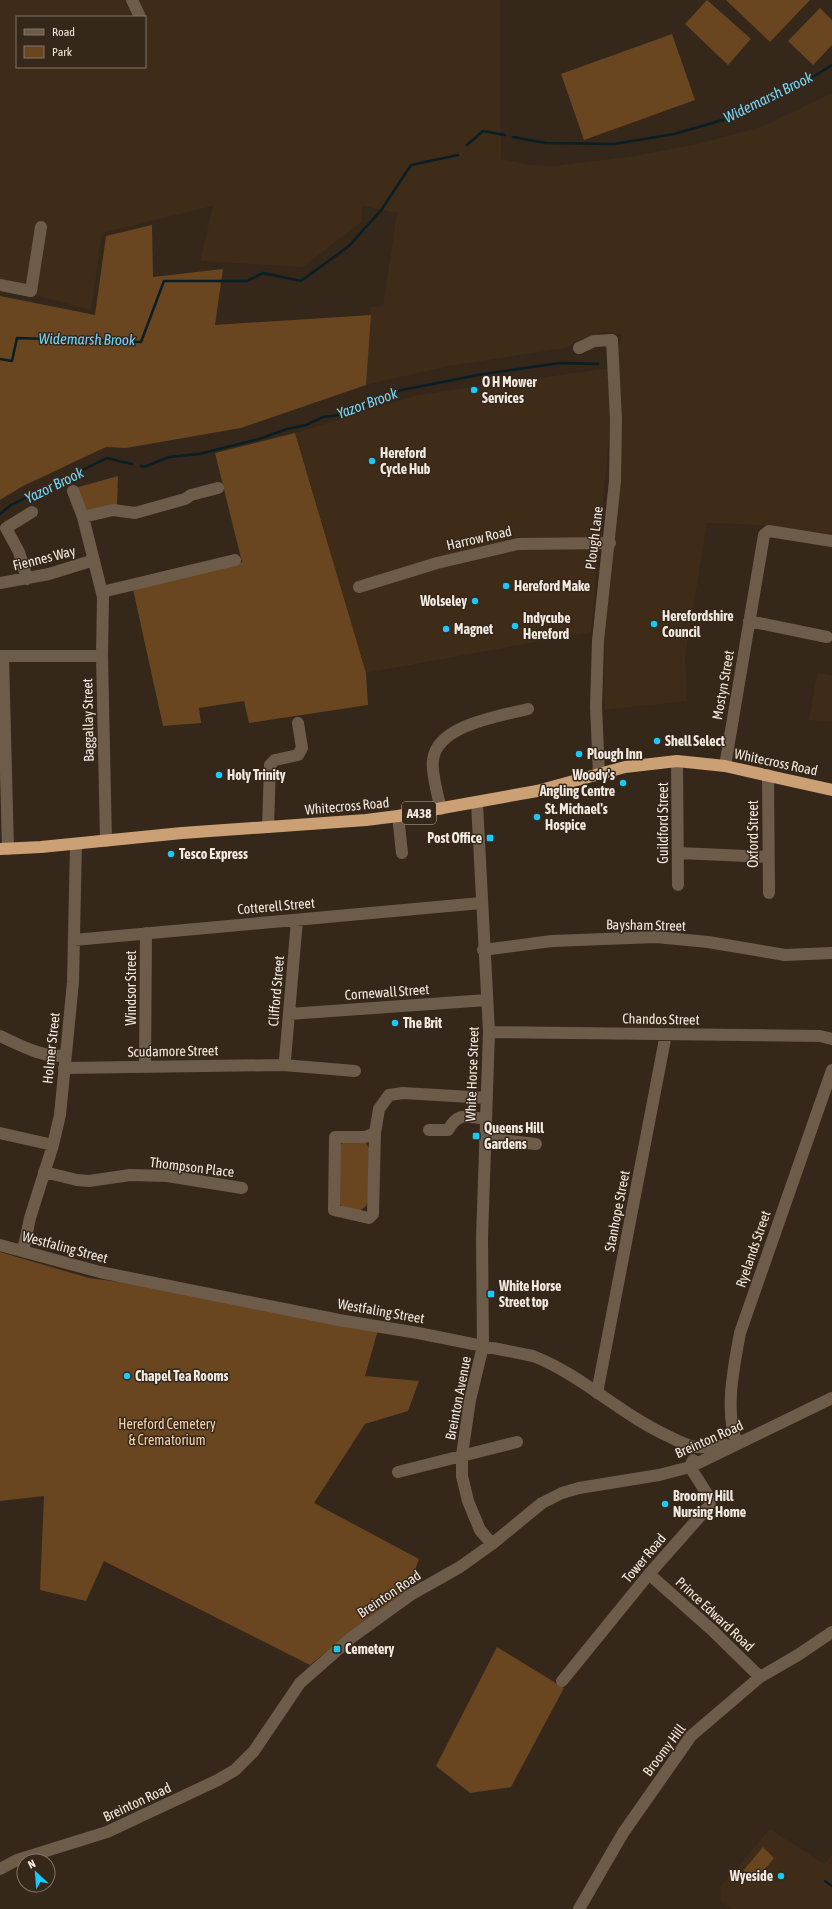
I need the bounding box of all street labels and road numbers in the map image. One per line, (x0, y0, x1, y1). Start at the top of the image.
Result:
street label: Plough Lane (582, 505, 606, 571)
street label: Harrow Road (445, 523, 513, 553)
street label: Fiennes Way (11, 542, 77, 574)
street label: Mostyn Street (709, 649, 737, 721)
street label: Baggallay Street (79, 678, 97, 762)
street label: Whitecross Road (733, 745, 819, 779)
street label: Guildford Street (655, 782, 671, 864)
street label: Whitecross Road (304, 794, 390, 818)
street label: Oxford Street (745, 800, 761, 868)
road number: A438 (402, 802, 436, 824)
street label: Cotterell Street (237, 895, 315, 917)
street label: Baysham Street (606, 916, 686, 934)
street label: Windsor Street (123, 950, 139, 1026)
street label: Clifford Street (265, 955, 287, 1027)
street label: Cornewall Street (344, 981, 430, 1003)
street label: Chandos Street (622, 1010, 700, 1028)
street label: Holmer Street (39, 1012, 63, 1084)
street label: White Horse Street (462, 1026, 482, 1122)
street label: Scudamore Street (127, 1042, 219, 1060)
street label: Thompson Place (149, 1154, 235, 1180)
street label: Stanhope Street (601, 1169, 633, 1253)
street label: Ryelands Street (732, 1208, 774, 1290)
street label: Westfaling Street (21, 1228, 109, 1266)
street label: Westfaling Street (336, 1295, 426, 1327)
street label: Breinton Avenue (442, 1355, 474, 1441)
street label: Breinton Road (672, 1417, 746, 1461)
street label: Tower Road (619, 1530, 669, 1586)
street label: Breinton Road (354, 1567, 424, 1621)
street label: Prince Edward Road (673, 1574, 757, 1654)
street label: Broomy Hill (639, 1721, 689, 1779)
street label: Breinton Road (101, 1779, 173, 1825)

